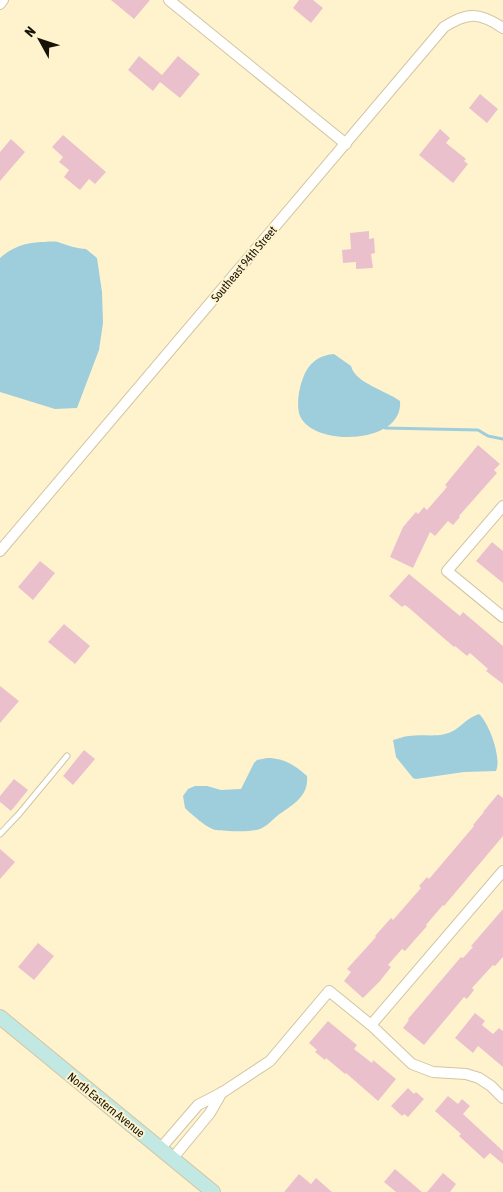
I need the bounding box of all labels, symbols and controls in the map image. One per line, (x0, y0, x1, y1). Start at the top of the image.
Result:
north arrow (15, 15, 65, 65)
text: N (21, 23, 39, 40)
street label: Southeast 94th Street (208, 223, 280, 305)
street label: North Eastern Avenue (65, 1070, 147, 1140)

